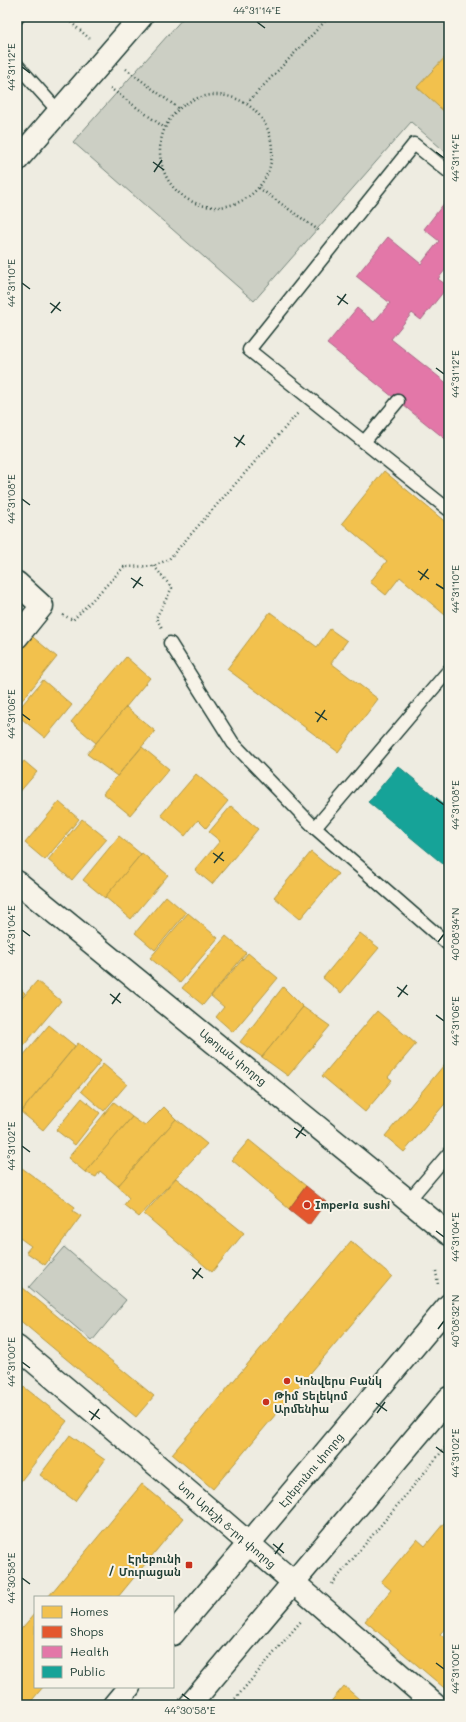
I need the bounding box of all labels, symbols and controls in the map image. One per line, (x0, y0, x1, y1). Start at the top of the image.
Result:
text: 44°31'14"E (233, 3, 281, 17)
text: 44°31'12"E (4, 43, 18, 91)
text: 44°31'14"E (448, 134, 462, 182)
text: 44°31'10"E (4, 259, 18, 307)
text: 44°31'12"E (448, 350, 462, 398)
text: 44°31'08"E (4, 474, 18, 524)
text: 44°31'10"E (448, 565, 462, 613)
text: 44°31'06"E (4, 689, 18, 739)
text: 44°31'08"E (448, 780, 462, 830)
text: 44°31'04"E (4, 905, 18, 955)
text: 40°08'34"N (448, 908, 462, 960)
text: 44°31'06"E (448, 996, 462, 1046)
street label: Աթոյան փողոց (197, 1025, 270, 1088)
text: 44°31'02"E (4, 1121, 18, 1171)
place label: Imperia sushi (315, 1197, 391, 1212)
marker: Imperia sushi (302, 1200, 312, 1210)
text: 44°31'04"E (448, 1212, 462, 1262)
text: 40°08'32"N (448, 1295, 462, 1347)
text: 44°31'00"E (4, 1337, 18, 1387)
place label: Կոնվերս Բանկ (295, 1373, 382, 1388)
marker: Կոնվերս Բանկ (282, 1376, 292, 1386)
place label: Թիմ Տելեկոմ Արմենիա (274, 1388, 348, 1416)
marker: Թիմ Տելեկոմ Արմենիա (261, 1397, 271, 1407)
text: 44°31'02"E (448, 1428, 462, 1478)
street label: Էրեբունու փողոց (275, 1429, 346, 1510)
street label: Նոր Արեշի 8-րդ փողոց (175, 1478, 279, 1571)
place label: Էրեբունի / Մուրացան (108, 1551, 181, 1579)
text: 44°30'58"E (4, 1552, 18, 1603)
marker: Էրեբունի / Մուրացան (184, 1560, 194, 1570)
legend (34, 1596, 174, 1688)
text: Homes (70, 1603, 109, 1619)
text: Shops (70, 1623, 104, 1639)
text: Health (70, 1643, 109, 1659)
text: 44°31'00"E (448, 1644, 462, 1694)
text: Public (70, 1663, 105, 1679)
text: 44°30'58"E (165, 1703, 216, 1717)

